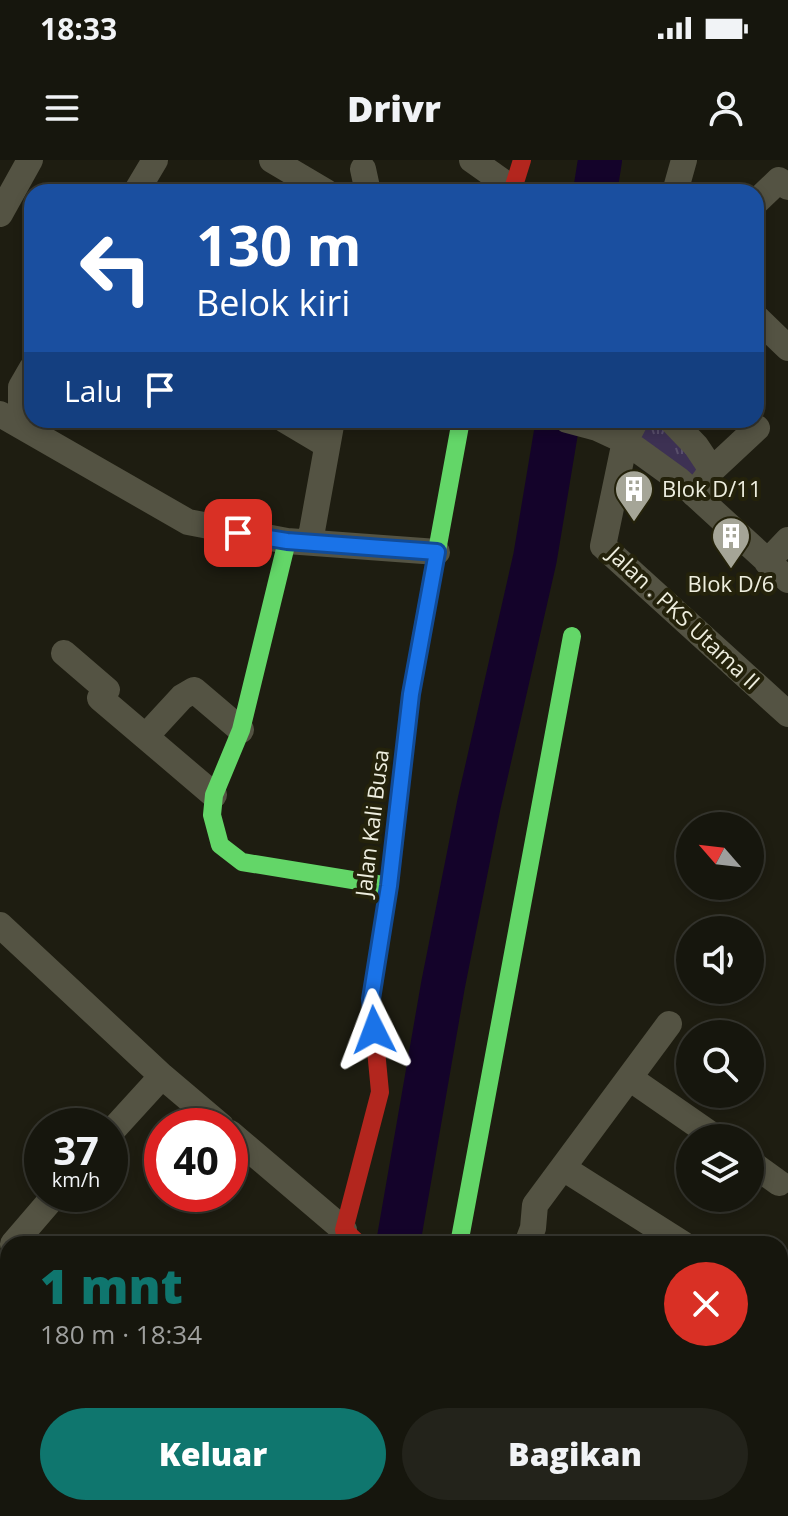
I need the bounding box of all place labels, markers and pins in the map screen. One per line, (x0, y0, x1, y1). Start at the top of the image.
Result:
building icon: Blok D/11 (613, 468, 655, 523)
place label: Blok D/11 (662, 473, 761, 503)
pin (204, 499, 272, 567)
building icon: Blok D/6 (710, 515, 752, 570)
place label: Blok D/6 (688, 568, 774, 598)

